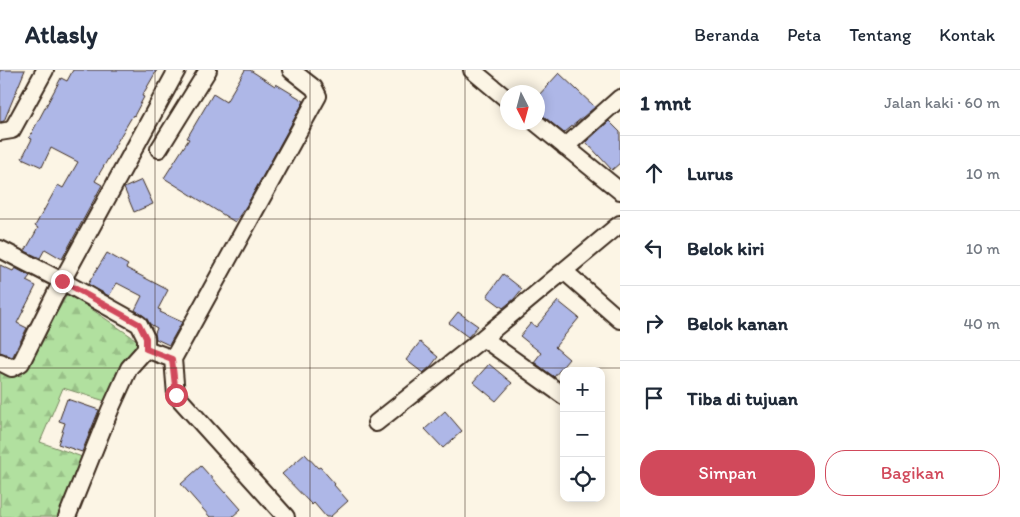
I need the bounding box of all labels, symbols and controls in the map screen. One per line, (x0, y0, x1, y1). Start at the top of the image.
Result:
text: Atlasly (25, 20, 98, 49)
text: Beranda (694, 24, 759, 46)
text: Peta (787, 24, 821, 46)
text: Tentang (849, 24, 911, 46)
text: Kontak (939, 24, 995, 46)
north arrow (500, 85, 545, 130)
text: 1 mnt (640, 90, 691, 115)
text: Jalan kaki · 60 m (884, 93, 1000, 112)
icon: ahead (640, 159, 668, 187)
text: Lurus (687, 162, 733, 185)
text: 10 m (966, 164, 1000, 183)
icon: left (640, 234, 668, 262)
text: Belok kiri (687, 237, 764, 260)
text: 10 m (966, 239, 1000, 258)
route end (51, 270, 74, 293)
icon: right (640, 309, 668, 337)
text: Belok kanan (687, 312, 788, 335)
text: 40 m (963, 314, 1000, 333)
map controls (560, 367, 605, 502)
button: + (560, 367, 605, 412)
route start (165, 384, 188, 407)
icon: arrive (640, 384, 668, 412)
text: Tiba di tujuan (687, 387, 798, 410)
button: − (560, 412, 605, 457)
button: Simpan (640, 450, 815, 496)
button: Bagikan (825, 450, 1000, 496)
button: locate (560, 457, 605, 502)

